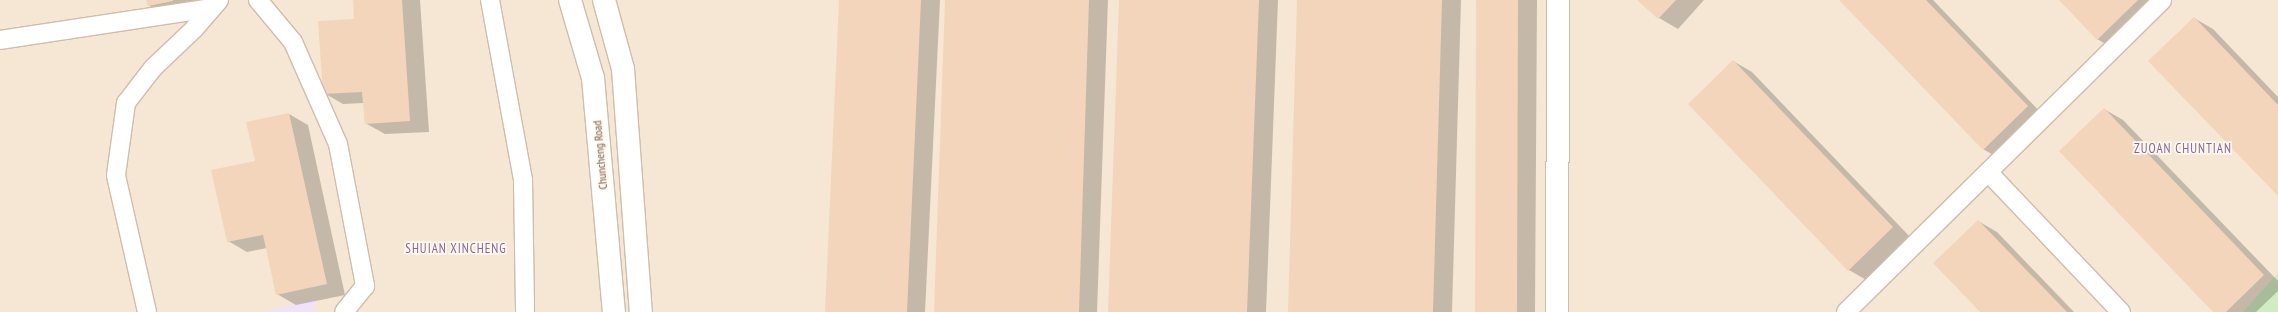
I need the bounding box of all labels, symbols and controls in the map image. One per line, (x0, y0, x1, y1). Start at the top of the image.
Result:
street label: Chuncheng Road (590, 120, 610, 190)
district label: ZUOAN CHUNTIAN (2134, 141, 2232, 157)
district label: SHUIAN XINCHENG (405, 241, 507, 257)

